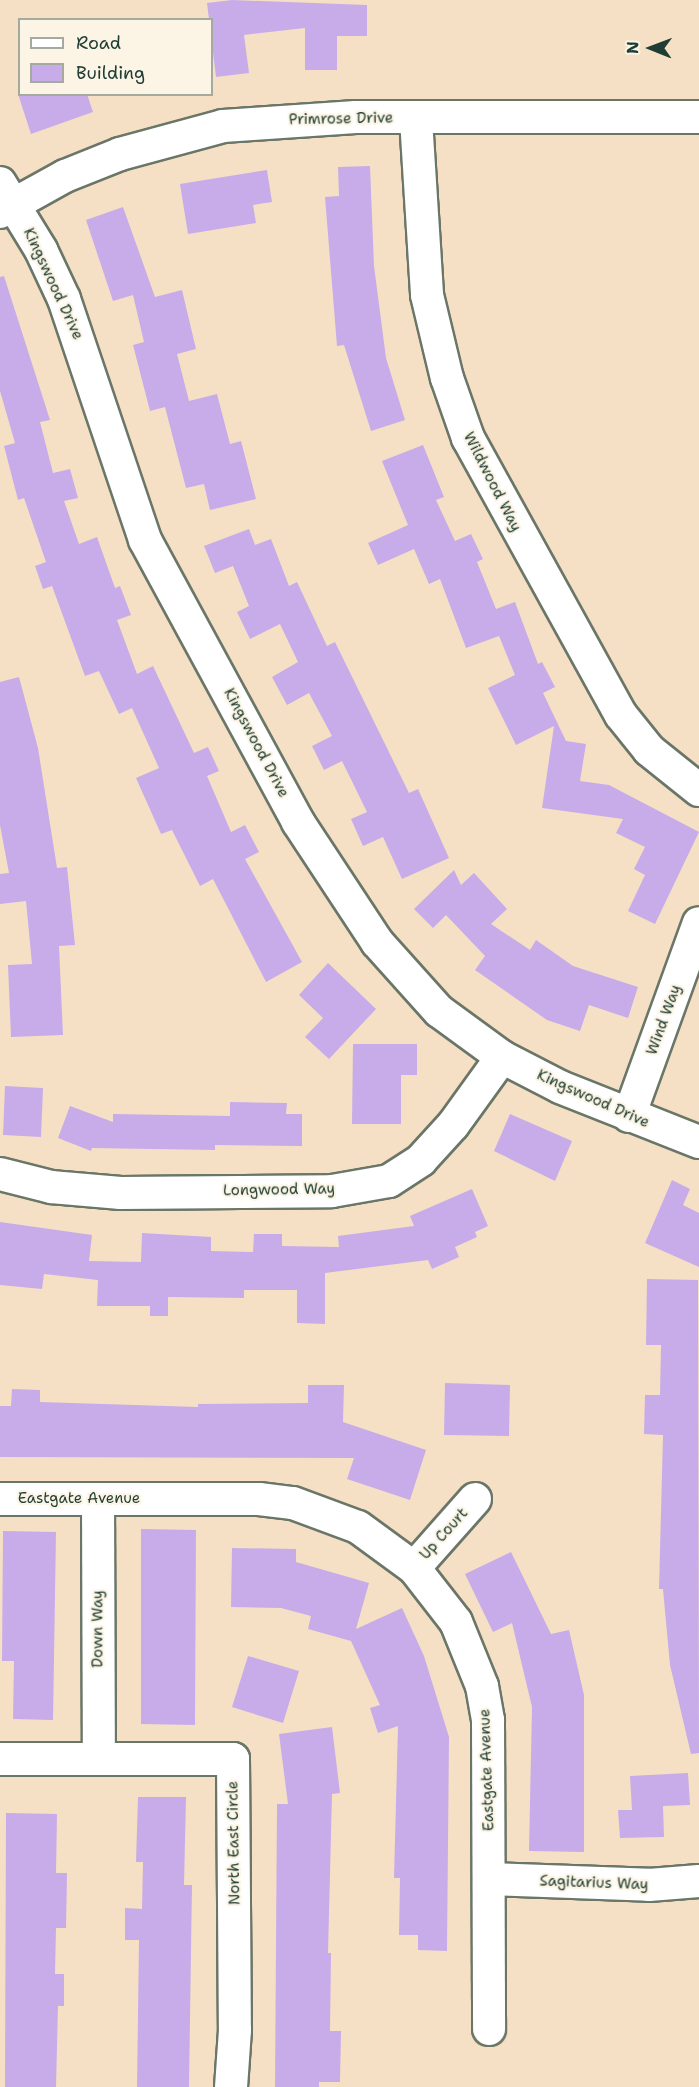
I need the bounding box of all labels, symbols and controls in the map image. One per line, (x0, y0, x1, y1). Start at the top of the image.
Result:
legend (18, 18, 213, 96)
north arrow (621, 18, 681, 78)
text: Road (76, 31, 121, 55)
text: N (622, 41, 643, 54)
text: Building (76, 61, 145, 85)
street label: Primrose Drive (289, 109, 393, 129)
street label: Kingswood Drive (19, 225, 87, 343)
street label: Wildwood Way (459, 429, 525, 535)
street label: Kingswood Drive (220, 685, 292, 801)
street label: Wind Way (643, 982, 685, 1058)
street label: Kingswood Drive (534, 1066, 652, 1132)
street label: Longwood Way (223, 1180, 335, 1200)
street label: Eastgate Avenue (18, 1490, 140, 1508)
street label: Up Court (416, 1504, 472, 1564)
street label: Down Way (89, 1590, 107, 1668)
street label: Eastgate Avenue (476, 1708, 498, 1832)
street label: North East Circle (224, 1781, 244, 1905)
street label: Sagitarius Way (539, 1872, 649, 1894)

